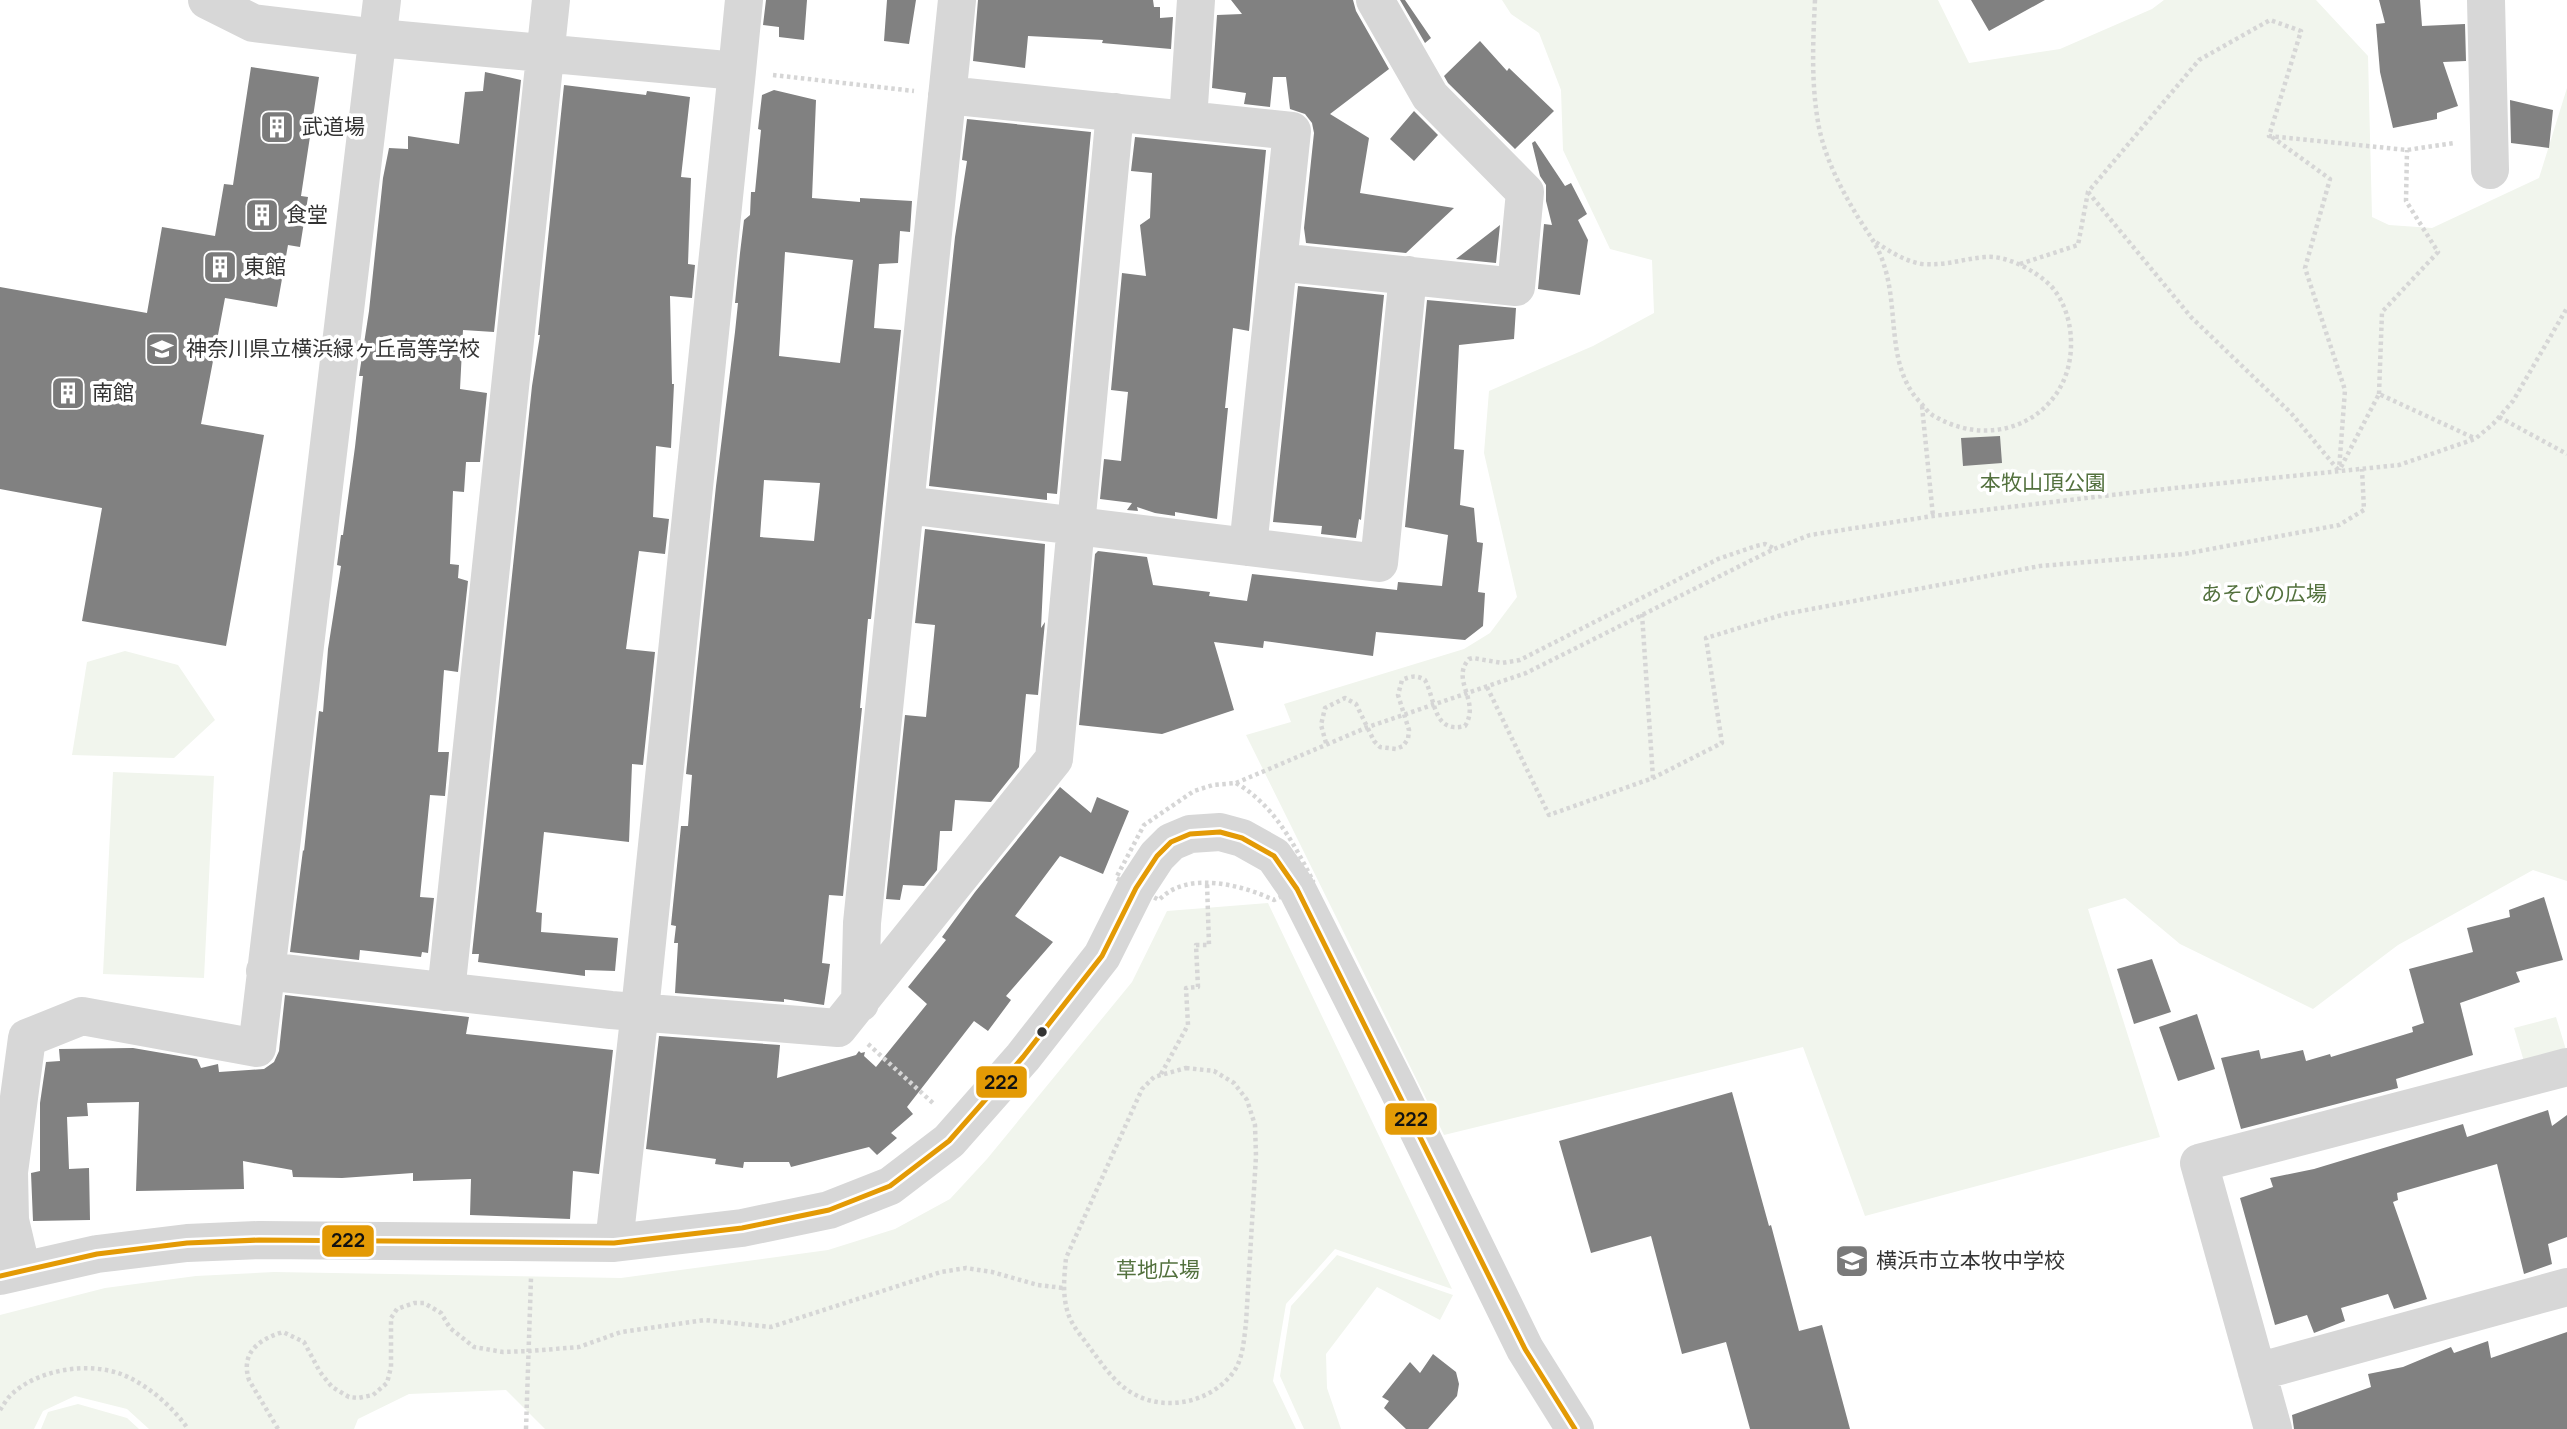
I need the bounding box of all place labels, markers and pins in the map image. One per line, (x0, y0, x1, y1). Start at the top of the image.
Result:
building icon: 武道場 (258, 108, 296, 146)
place label: 武道場 (302, 112, 365, 140)
building icon: 食堂 (243, 196, 281, 234)
place label: 食堂 (286, 200, 328, 228)
building icon: 東館 (201, 248, 239, 286)
place label: 東館 (244, 252, 286, 280)
school or university icon: 神奈川県立横浜緑ヶ丘高等学校 (143, 330, 181, 368)
place label: 神奈川県立横浜緑ヶ丘高等学校 (186, 334, 480, 362)
building icon: 南館 (49, 374, 87, 412)
place label: 南館 (92, 378, 134, 406)
unlabelled marker (1035, 1025, 1049, 1039)
school or university icon: 横浜市立本牧中学校 (1833, 1242, 1871, 1280)
place label: 横浜市立本牧中学校 (1876, 1246, 2065, 1274)

